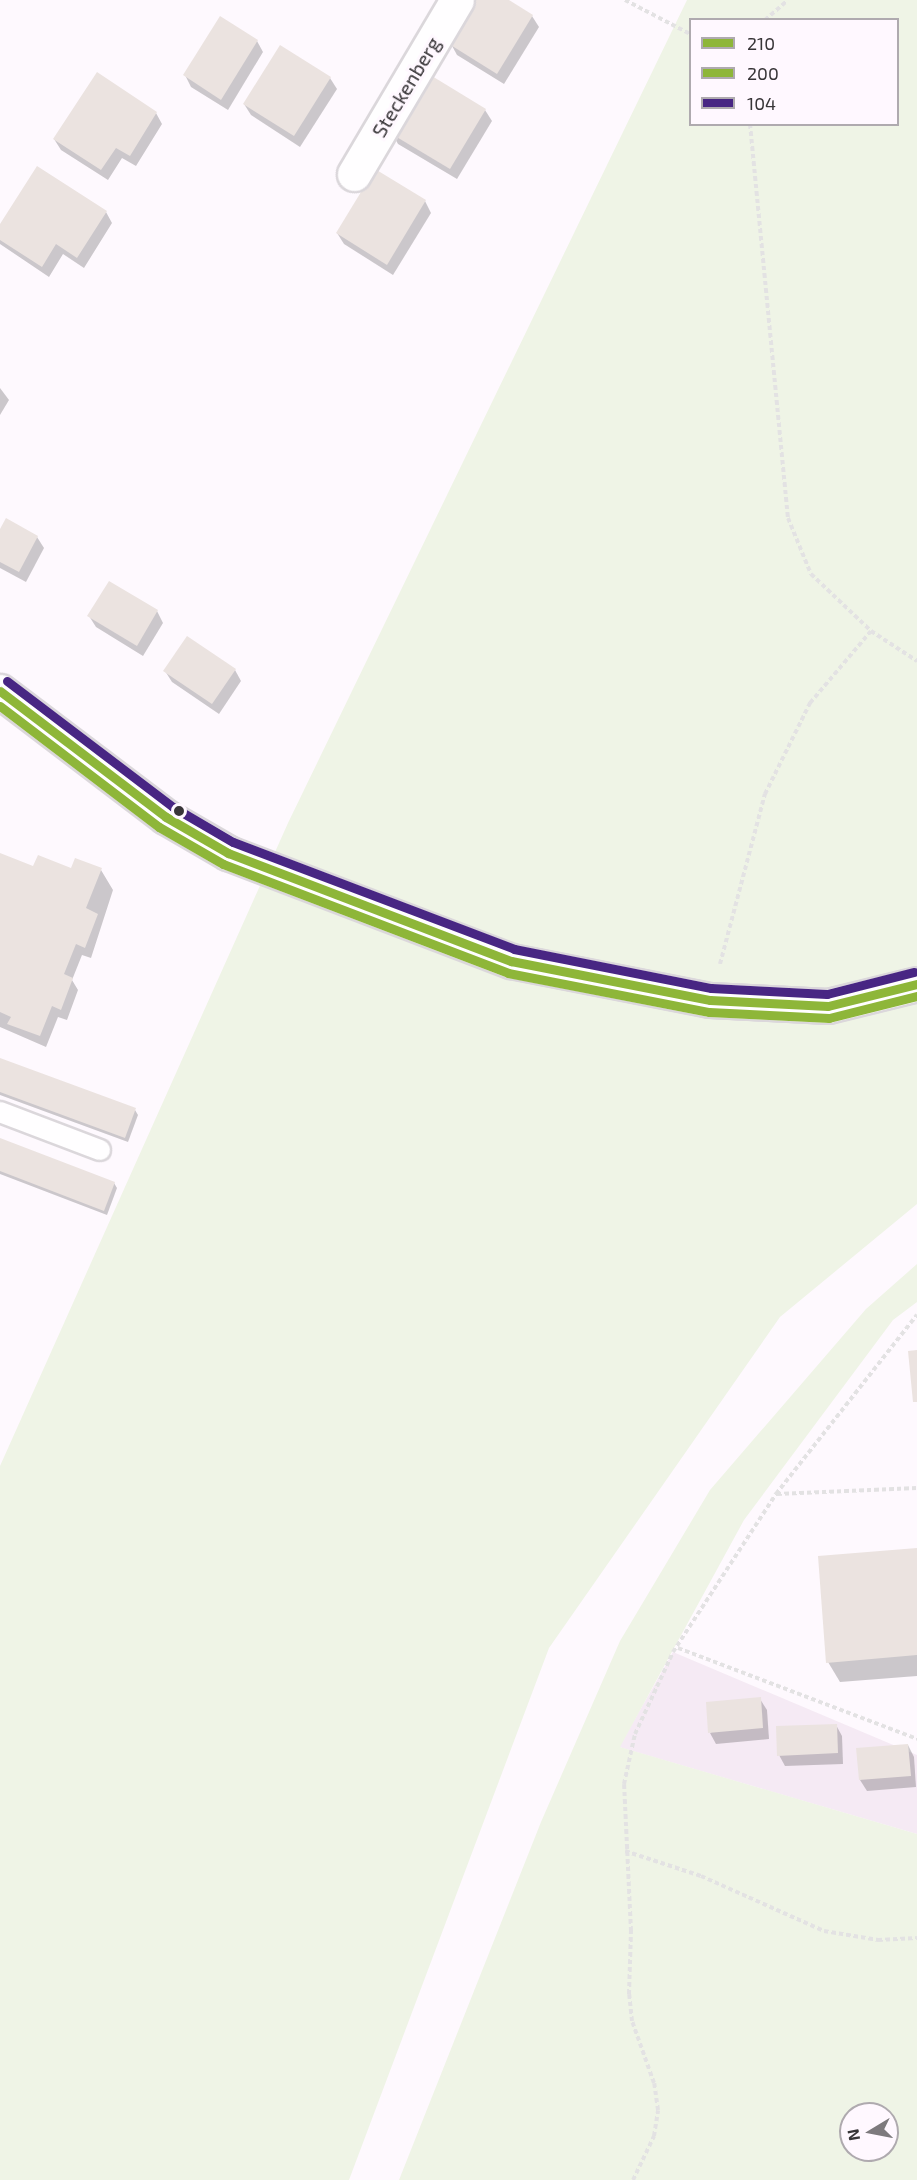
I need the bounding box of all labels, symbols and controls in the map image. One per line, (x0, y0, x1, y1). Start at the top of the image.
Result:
legend (689, 18, 899, 126)
text: 210 (747, 32, 775, 54)
street label: Steckenberg (367, 33, 445, 141)
text: 200 (747, 62, 779, 84)
text: 104 (747, 92, 776, 114)
unlabelled marker (173, 805, 185, 817)
north arrow (839, 2102, 899, 2162)
text: N (842, 2128, 863, 2142)

